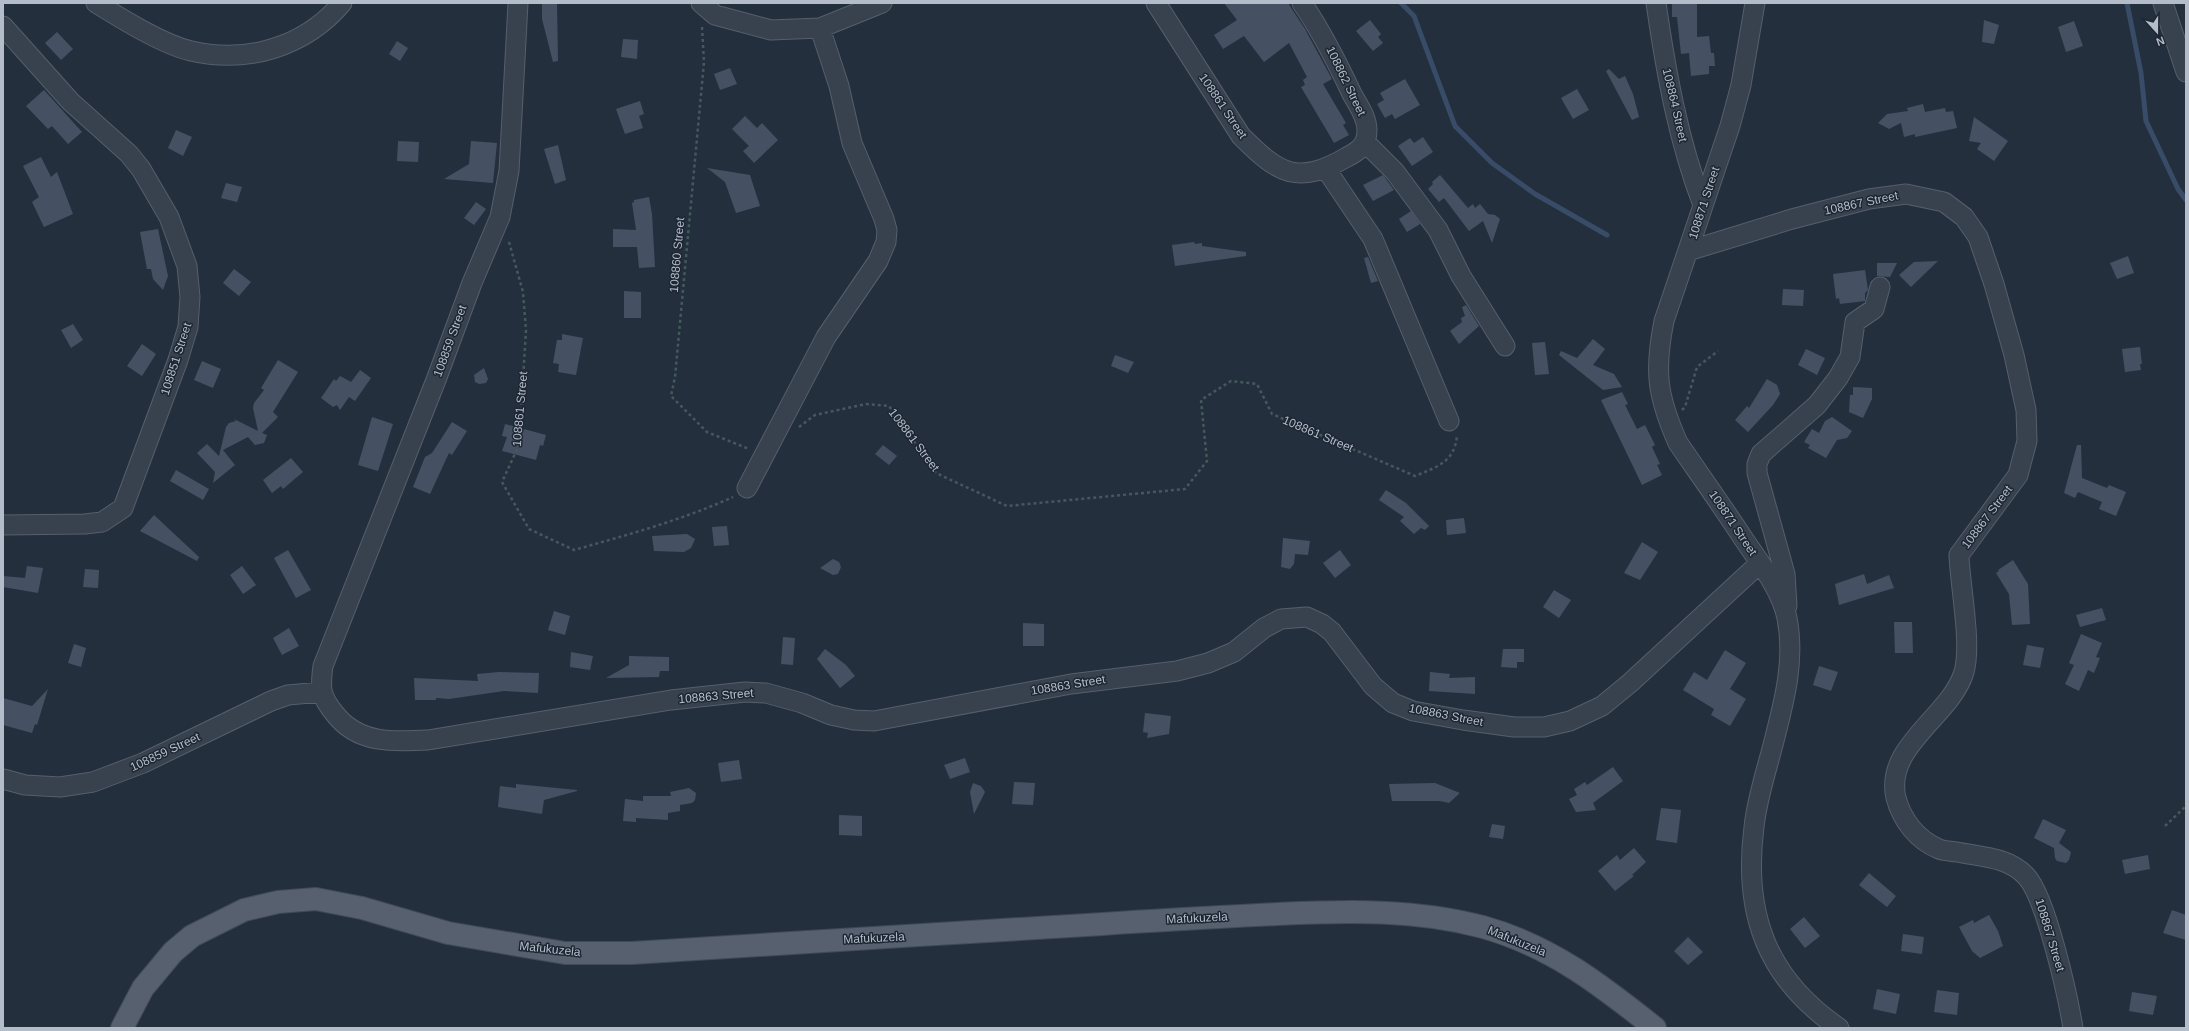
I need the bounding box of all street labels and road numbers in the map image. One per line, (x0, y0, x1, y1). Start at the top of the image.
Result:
street label: 108862 Street (1323, 44, 1369, 119)
street label: 108864 Street (1660, 67, 1690, 144)
street label: 108861 Street (1196, 71, 1250, 142)
street label: 108871 Street (1686, 164, 1723, 241)
street label: 108867 Street (1823, 188, 1900, 218)
street label: 108860 Street (667, 216, 687, 293)
street label: 108859 Street (431, 303, 470, 379)
street label: 108851 Street (158, 320, 195, 397)
street label: 108861 Street (510, 370, 530, 447)
street label: 108861 Street (886, 406, 943, 475)
street label: 108861 Street (1281, 413, 1356, 455)
street label: 108867 Street (1959, 482, 2016, 551)
street label: 108871 Street (1706, 488, 1760, 559)
street label: 108863 Street (1030, 672, 1107, 698)
street label: 108863 Street (678, 686, 755, 706)
street label: 108863 Street (1408, 701, 1485, 729)
street label: 108859 Street (128, 729, 203, 774)
street label: 108867 Street (2032, 897, 2068, 974)
street label: Mafukuzela (1166, 909, 1228, 927)
street label: Mafukuzela (1486, 923, 1548, 959)
street label: Mafukuzela (843, 929, 905, 947)
street label: Mafukuzela (519, 939, 582, 959)

